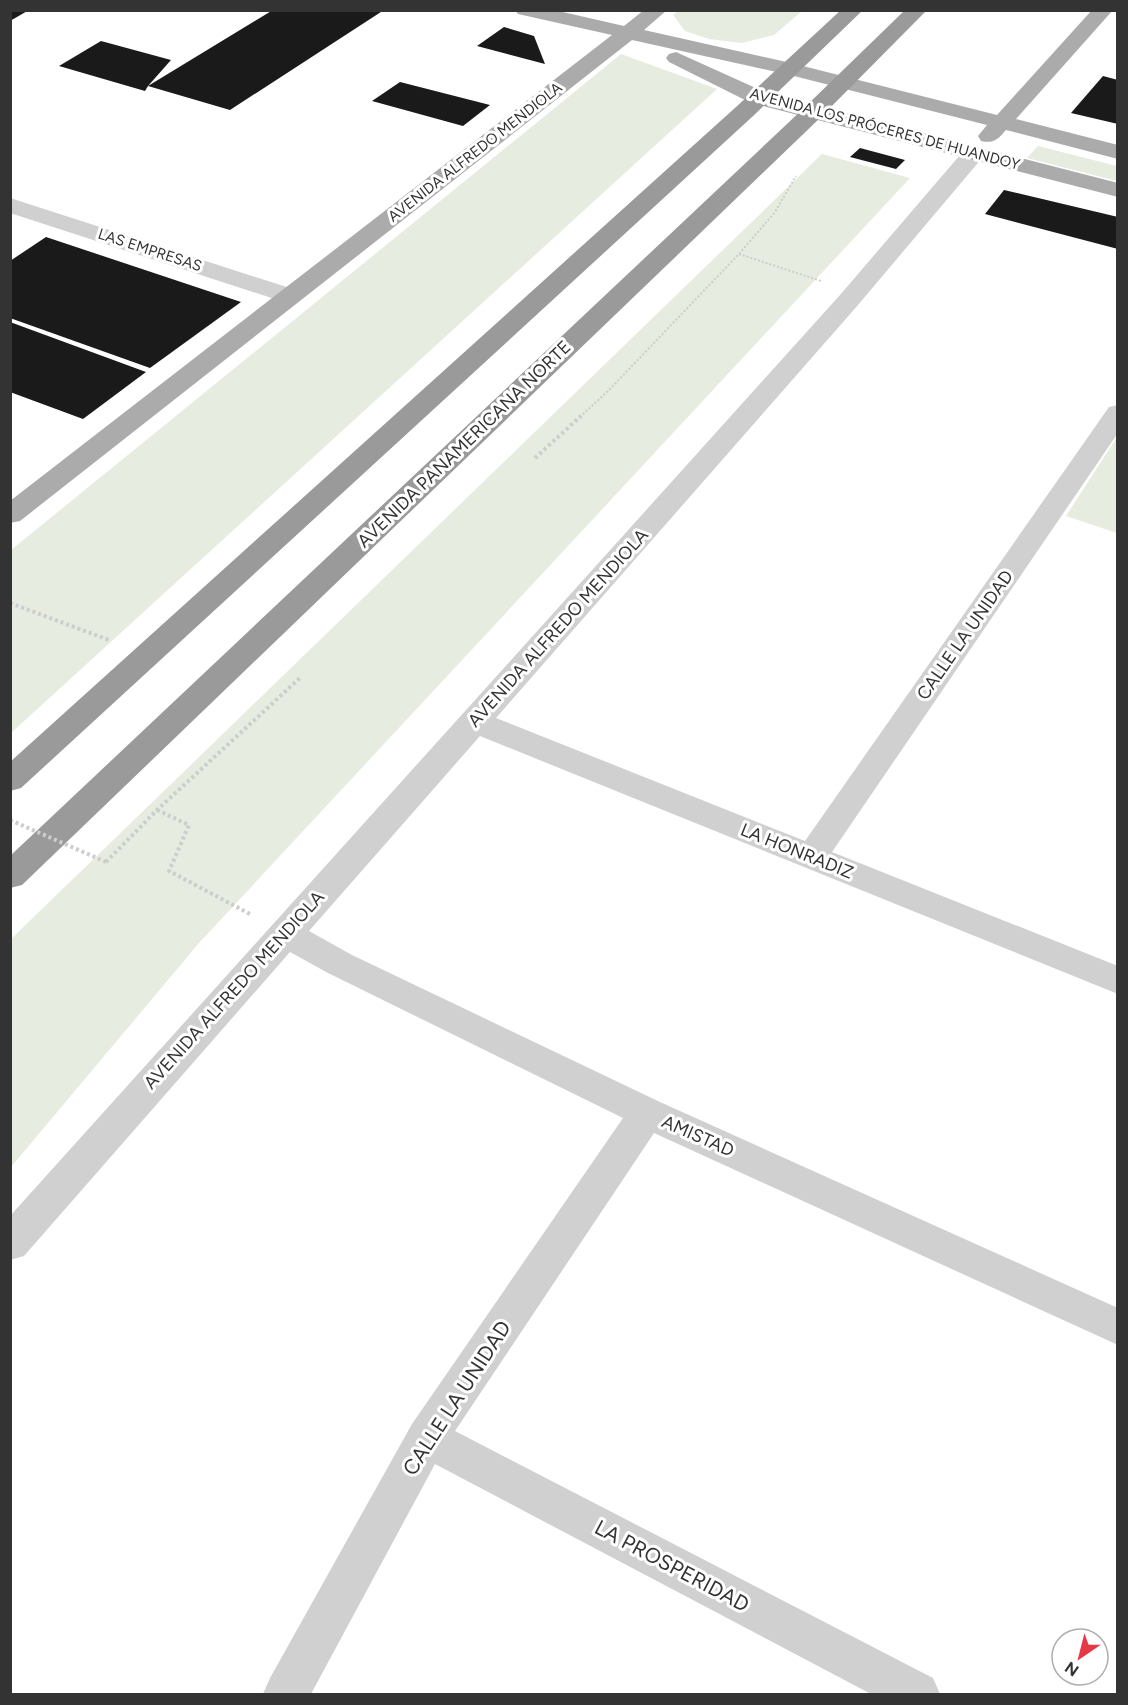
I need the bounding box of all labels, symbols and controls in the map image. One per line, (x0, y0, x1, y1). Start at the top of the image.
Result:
street label: AVENIDA ALFREDO MENDIOLA (384, 78, 566, 226)
street label: AVENIDA LOS PRÓCERES DE HUANDOY (748, 84, 1022, 174)
street label: LAS EMPRESAS (96, 225, 204, 275)
street label: AVENIDA PANAMERICANA NORTE (353, 336, 575, 552)
street label: AVENIDA ALFREDO MENDIOLA (463, 524, 653, 732)
street label: CALLE LA UNIDAD (912, 566, 1018, 704)
street label: LA HONRADIZ (737, 818, 857, 884)
street label: AVENIDA ALFREDO MENDIOLA (139, 886, 329, 1094)
street label: AMISTAD (659, 1110, 737, 1162)
street label: CALLE LA UNIDAD (397, 1316, 516, 1480)
street label: LA PROSPERIDAD (591, 1514, 754, 1617)
north arrow (1050, 1627, 1110, 1687)
text: N (1061, 1658, 1082, 1680)

